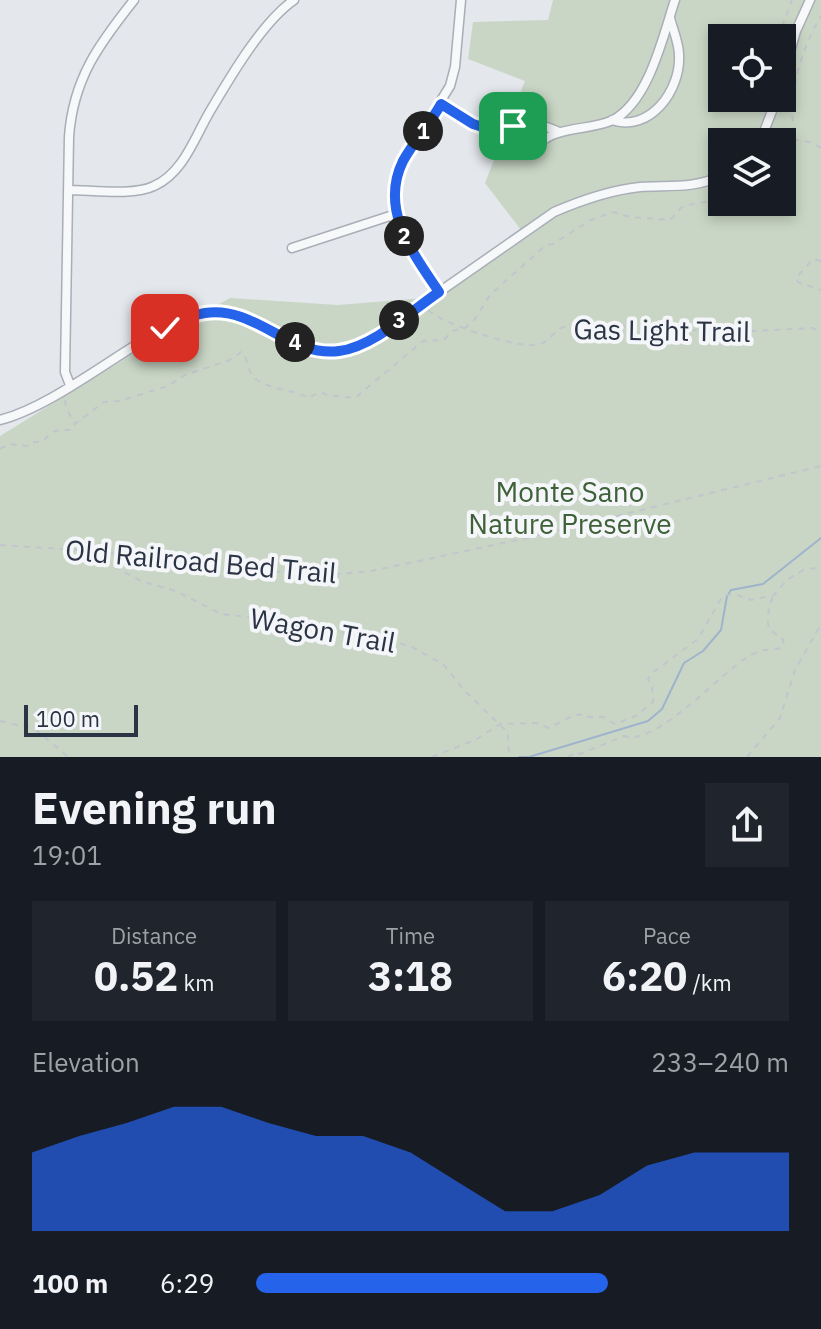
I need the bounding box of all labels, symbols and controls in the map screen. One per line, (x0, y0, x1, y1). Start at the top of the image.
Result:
map controls (708, 24, 796, 216)
button: locate (708, 24, 796, 112)
pin (479, 92, 547, 160)
icon: arrive (491, 104, 535, 148)
pin: 1 (403, 111, 443, 151)
text: 1 (416, 116, 430, 145)
button: layers (708, 128, 796, 216)
pin: 2 (384, 216, 424, 256)
text: 2 (397, 221, 411, 250)
pin (131, 294, 199, 362)
pin: 3 (379, 300, 419, 340)
text: 3 (392, 305, 406, 334)
icon: check (143, 306, 187, 350)
street label: Gas Light Trail (573, 310, 751, 350)
pin: 4 (275, 322, 315, 362)
text: 4 (288, 327, 302, 356)
park label: Monte Sano Nature Preserve (468, 473, 672, 542)
street label: Old Railroad Bed Trail (64, 531, 338, 591)
street label: Wagon Trail (247, 599, 399, 661)
scale bar (24, 701, 138, 737)
text: 100 m (36, 704, 100, 733)
text: Evening run (32, 779, 277, 836)
button: share (705, 783, 789, 867)
text: 19:01 (32, 838, 102, 872)
text: Distance (111, 921, 197, 950)
text: Time (386, 921, 435, 950)
text: Pace (643, 921, 691, 950)
text: 0.52 (94, 950, 178, 1002)
text: 3:18 (368, 950, 453, 1002)
text: 6:20 (602, 950, 687, 1002)
text: km (178, 968, 214, 997)
text: /km (687, 968, 732, 997)
text: Elevation (32, 1045, 140, 1079)
text: 233–240 m (651, 1045, 789, 1079)
text: 100 m (32, 1266, 108, 1300)
text: 6:29 (160, 1266, 214, 1300)

